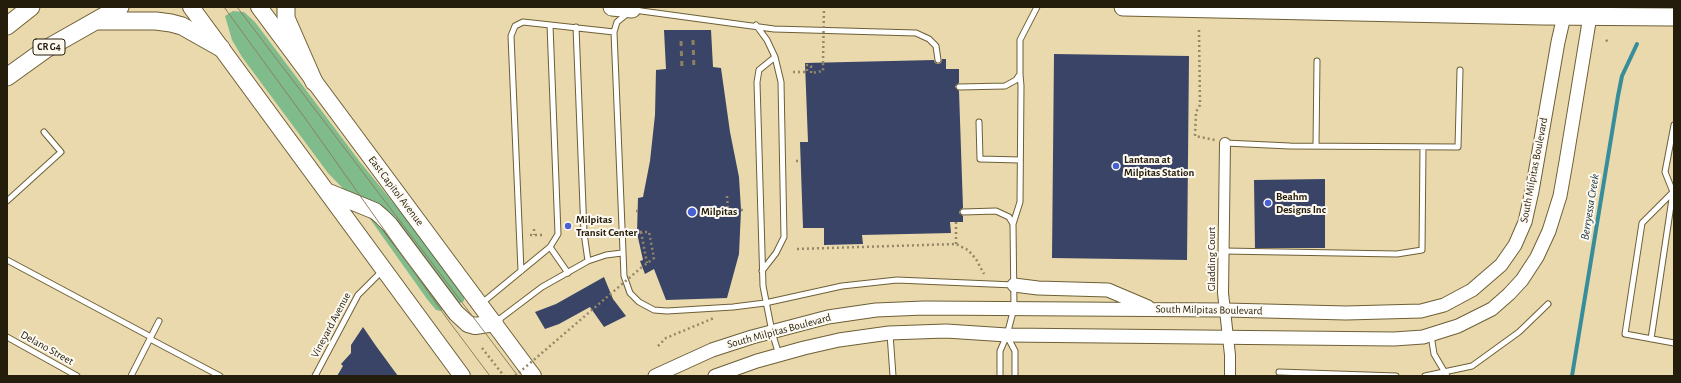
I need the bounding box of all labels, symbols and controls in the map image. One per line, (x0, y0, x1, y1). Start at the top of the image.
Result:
road number: CR G4 (33, 39, 65, 55)
street label: South Milpitas Boulevard (1517, 116, 1551, 224)
street label: East Capitol Avenue (365, 153, 427, 229)
place label: Lantana at Milpitas Station (1124, 153, 1194, 179)
marker: Lantana at Milpitas Station (1111, 161, 1121, 171)
water label: Berryessa Creek (1578, 173, 1602, 241)
place label: Beahm Designs Inc (1276, 190, 1326, 216)
marker: Beahm Designs Inc (1263, 198, 1273, 208)
place label: Milpitas (701, 205, 737, 219)
marker: Milpitas (686, 206, 698, 218)
place label: Milpitas Transit Center (576, 213, 637, 239)
marker: Milpitas Transit Center (563, 221, 573, 231)
street label: Gladding Court (1205, 227, 1219, 291)
street label: Vineyard Avenue (308, 290, 354, 360)
street label: South Milpitas Boulevard (1155, 302, 1263, 318)
street label: South Milpitas Boulevard (726, 311, 832, 351)
street label: Delano Street (18, 328, 76, 368)

